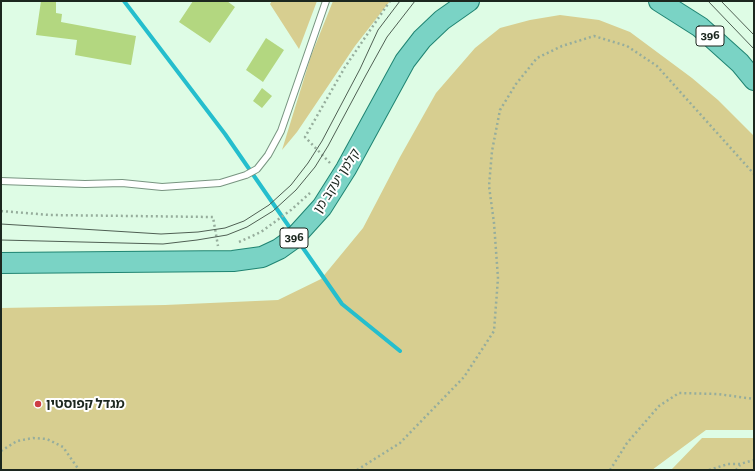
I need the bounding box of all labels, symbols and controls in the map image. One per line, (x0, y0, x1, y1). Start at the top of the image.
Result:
road number: 396 (696, 26, 724, 46)
street label: קלמן יעקב מן (310, 146, 364, 216)
road number: 396 (280, 228, 308, 248)
place label: מגדל קפוסטין (46, 396, 125, 412)
marker: מגדל קפוסטין (33, 399, 43, 409)

